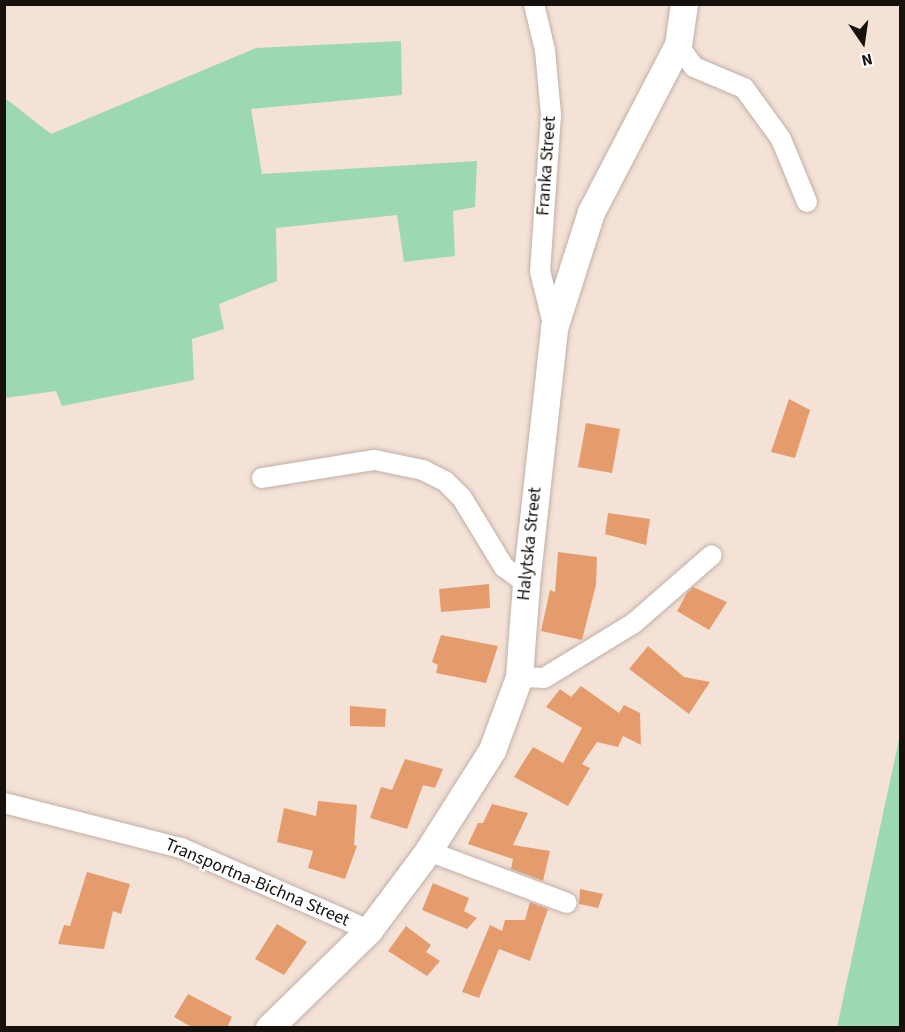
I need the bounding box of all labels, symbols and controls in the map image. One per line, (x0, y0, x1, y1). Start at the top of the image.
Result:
north arrow (833, 12, 893, 72)
text: N (859, 48, 875, 71)
street label: Franka Street (533, 115, 561, 217)
street label: Halytska Street (513, 486, 547, 602)
street label: Transportna-Bichna Street (162, 834, 352, 932)

